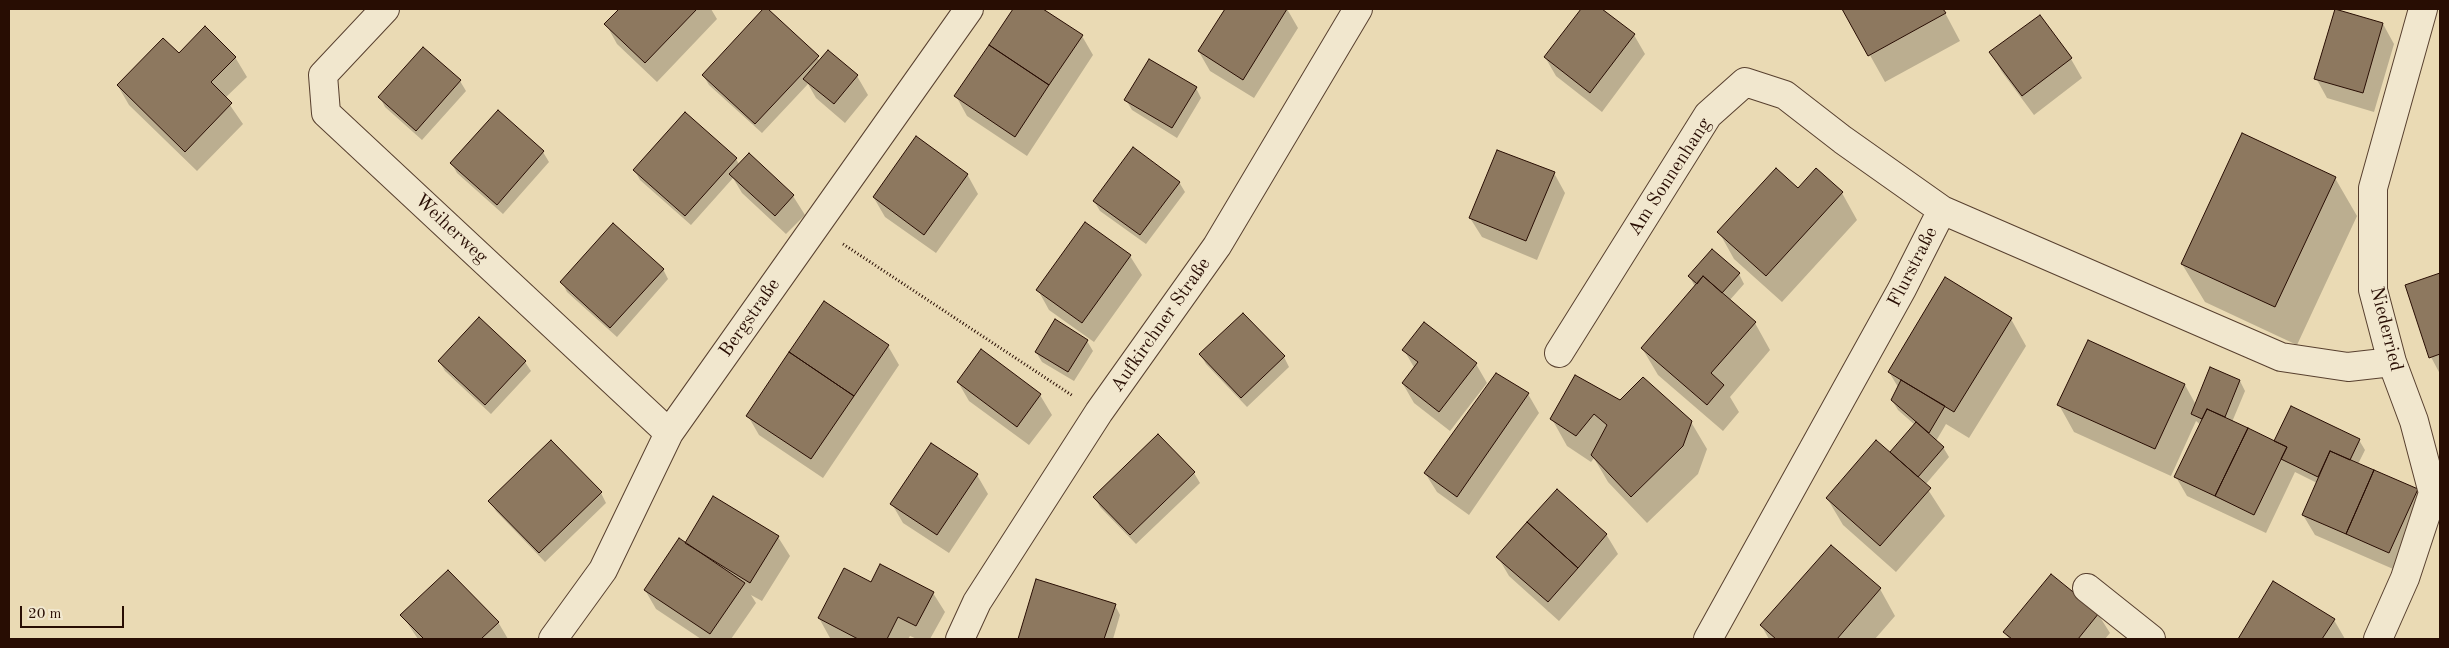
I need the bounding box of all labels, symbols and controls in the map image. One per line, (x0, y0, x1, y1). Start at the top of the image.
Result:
street label: Am Sonnenhang (1623, 114, 1717, 240)
street label: Weiherweg (410, 189, 492, 269)
street label: Flurstraße (1883, 223, 1943, 311)
street label: Aufkirchner Straße (1106, 253, 1216, 397)
street label: Bergstraße (715, 274, 785, 362)
street label: Niederried (2364, 284, 2408, 374)
scale bar (22, 596, 126, 628)
text: 20 m (28, 607, 62, 622)

